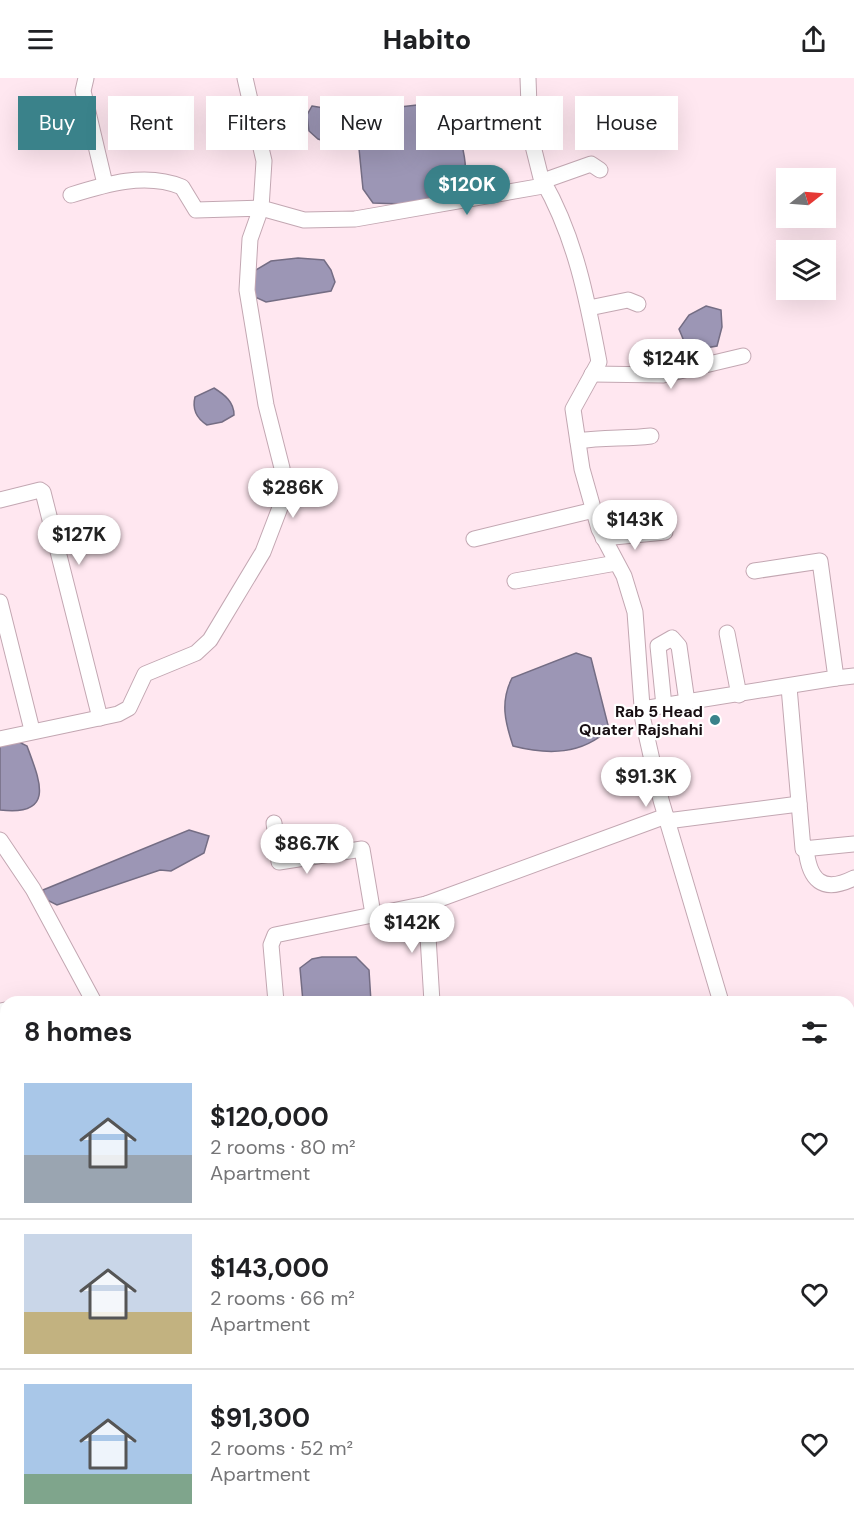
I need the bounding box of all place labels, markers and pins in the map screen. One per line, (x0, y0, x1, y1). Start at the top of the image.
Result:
pin: $120K (425, 165, 509, 216)
pin: $124K (629, 339, 713, 390)
pin: $286K (251, 468, 335, 519)
pin: $143K (593, 500, 677, 551)
pin: $127K (37, 515, 121, 566)
place label: Rab 5 Head Quater Rajshahi (579, 701, 703, 740)
marker: Rab 5 Head Quater Rajshahi (708, 713, 722, 727)
pin: $91.3K (597, 757, 695, 808)
pin: $86.7K (258, 824, 356, 875)
pin: $142K (370, 903, 454, 954)

